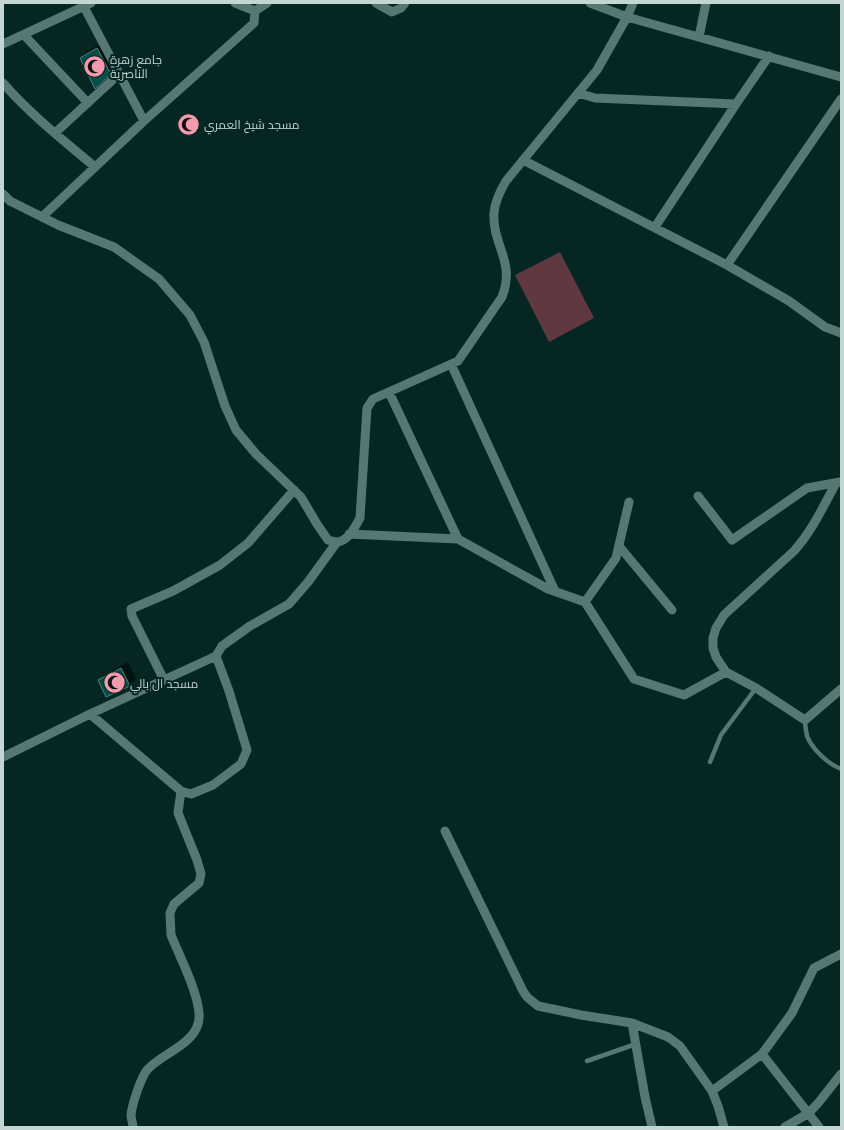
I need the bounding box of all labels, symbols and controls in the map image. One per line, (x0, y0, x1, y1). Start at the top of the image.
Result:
place label: جامع زهرة الناصرية (110, 51, 162, 82)
mosque icon: جامع زهرة الناصرية (82, 53, 108, 79)
mosque icon: مسجد شيخ العمري (176, 111, 202, 137)
place label: مسجد شيخ العمري (204, 116, 300, 135)
mosque icon: مسجد ال بالي (101, 670, 127, 696)
place label: مسجد ال بالي (130, 675, 198, 694)

